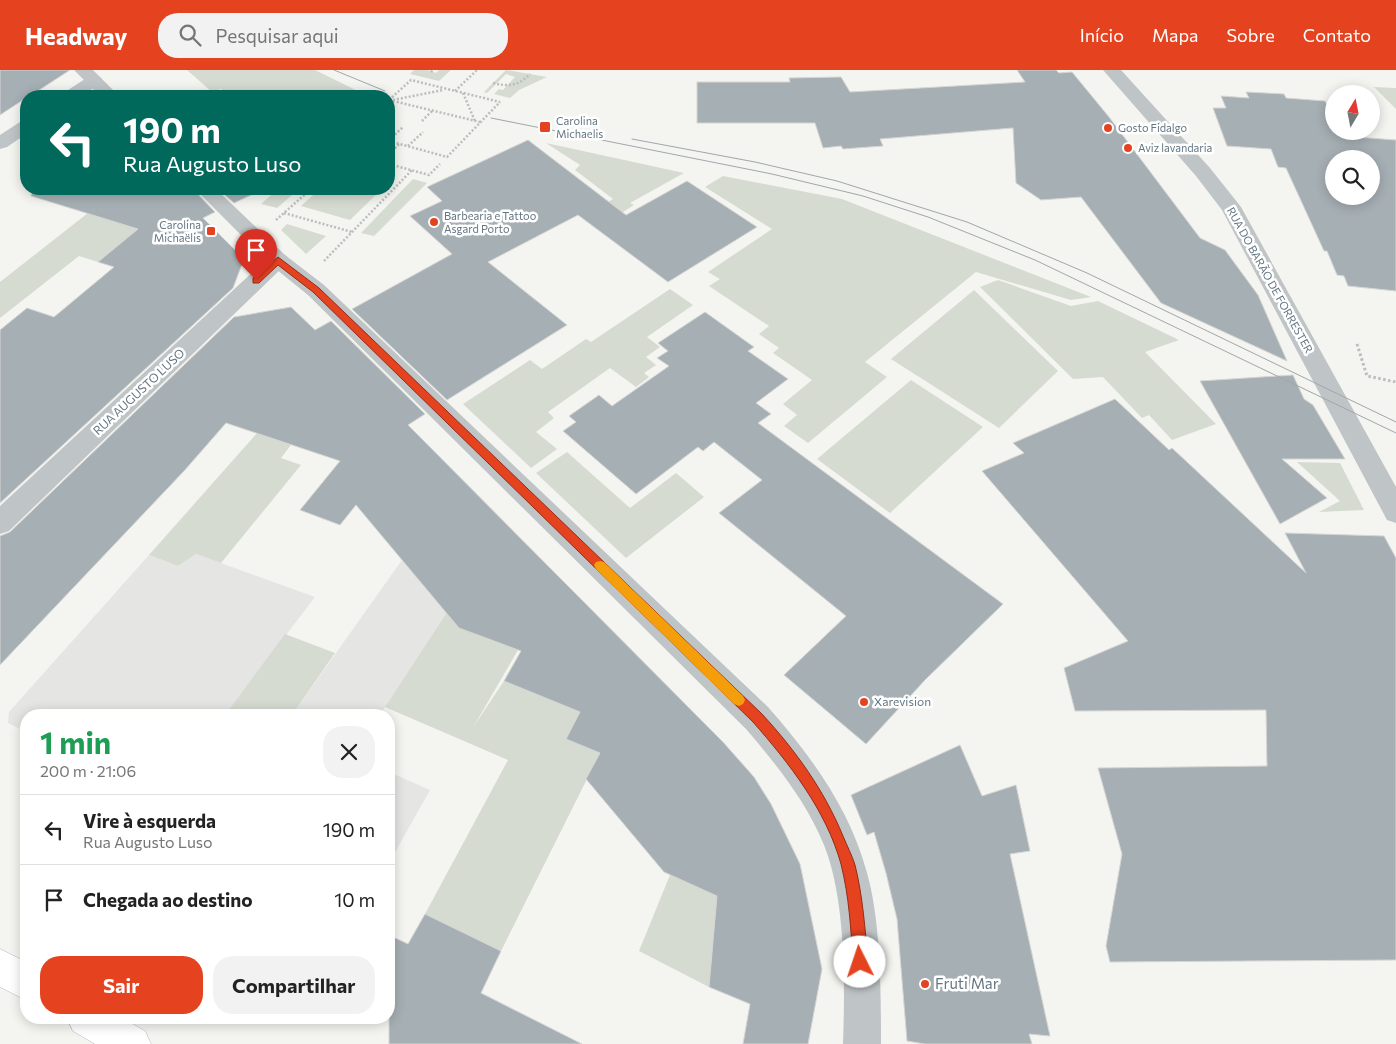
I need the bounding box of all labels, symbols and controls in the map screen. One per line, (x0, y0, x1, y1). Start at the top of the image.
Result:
search box (158, 13, 508, 58)
text: Headway (25, 21, 128, 50)
icon: search (176, 21, 204, 49)
text: Pesquisar aqui (216, 24, 339, 47)
text: Início (1080, 24, 1124, 46)
text: Mapa (1152, 24, 1198, 46)
text: Sobre (1226, 24, 1275, 46)
text: Contato (1303, 24, 1371, 46)
north arrow (1325, 85, 1380, 140)
map controls (1325, 85, 1380, 205)
text: 190 m (123, 107, 221, 150)
icon: left (40, 110, 105, 175)
place label: Carolina Michaelis (556, 114, 603, 140)
marker: Carolina Michaelis (538, 120, 552, 134)
place label: Gosto Fidalgo (1118, 121, 1187, 134)
marker: Gosto Fidalgo (1102, 122, 1114, 134)
place label: Aviz lavandaria (1138, 141, 1212, 154)
marker: Aviz lavandaria (1122, 142, 1134, 154)
text: Rua Augusto Luso (123, 150, 301, 177)
button: search (1325, 150, 1380, 205)
street label: RUA DO BARÃO DE FORRESTER (1225, 205, 1316, 355)
place label: Barbearia e Tattoo Asgard Porto (444, 209, 537, 235)
marker: Barbearia e Tattoo Asgard Porto (428, 216, 440, 228)
place label: Carolina Michaëlis (154, 218, 201, 244)
marker: Carolina Michaëlis (205, 225, 217, 237)
pin (235, 229, 277, 280)
icon: arrive (242, 236, 270, 264)
street label: RUA AUGUSTO LUSO (90, 345, 187, 437)
place label: Xarevision (874, 694, 931, 708)
marker: Xarevision (858, 696, 870, 708)
text: 1 min (40, 723, 111, 760)
button: close (323, 726, 375, 778)
text: 200 m · 21:06 (40, 761, 136, 780)
text: Vire à esquerda (83, 809, 216, 832)
icon: left (40, 816, 68, 844)
text: 190 m (323, 818, 375, 841)
text: Rua Augusto Luso (83, 832, 213, 851)
icon: arrive (40, 886, 68, 914)
text: Chegada ao destino (83, 888, 253, 911)
text: 10 m (334, 888, 375, 911)
position arrow (833, 935, 885, 987)
button: Sair (40, 956, 203, 1014)
button: Compartilhar (213, 956, 375, 1014)
place label: Fruti Mar (935, 974, 999, 992)
marker: Fruti Mar (919, 978, 931, 990)

